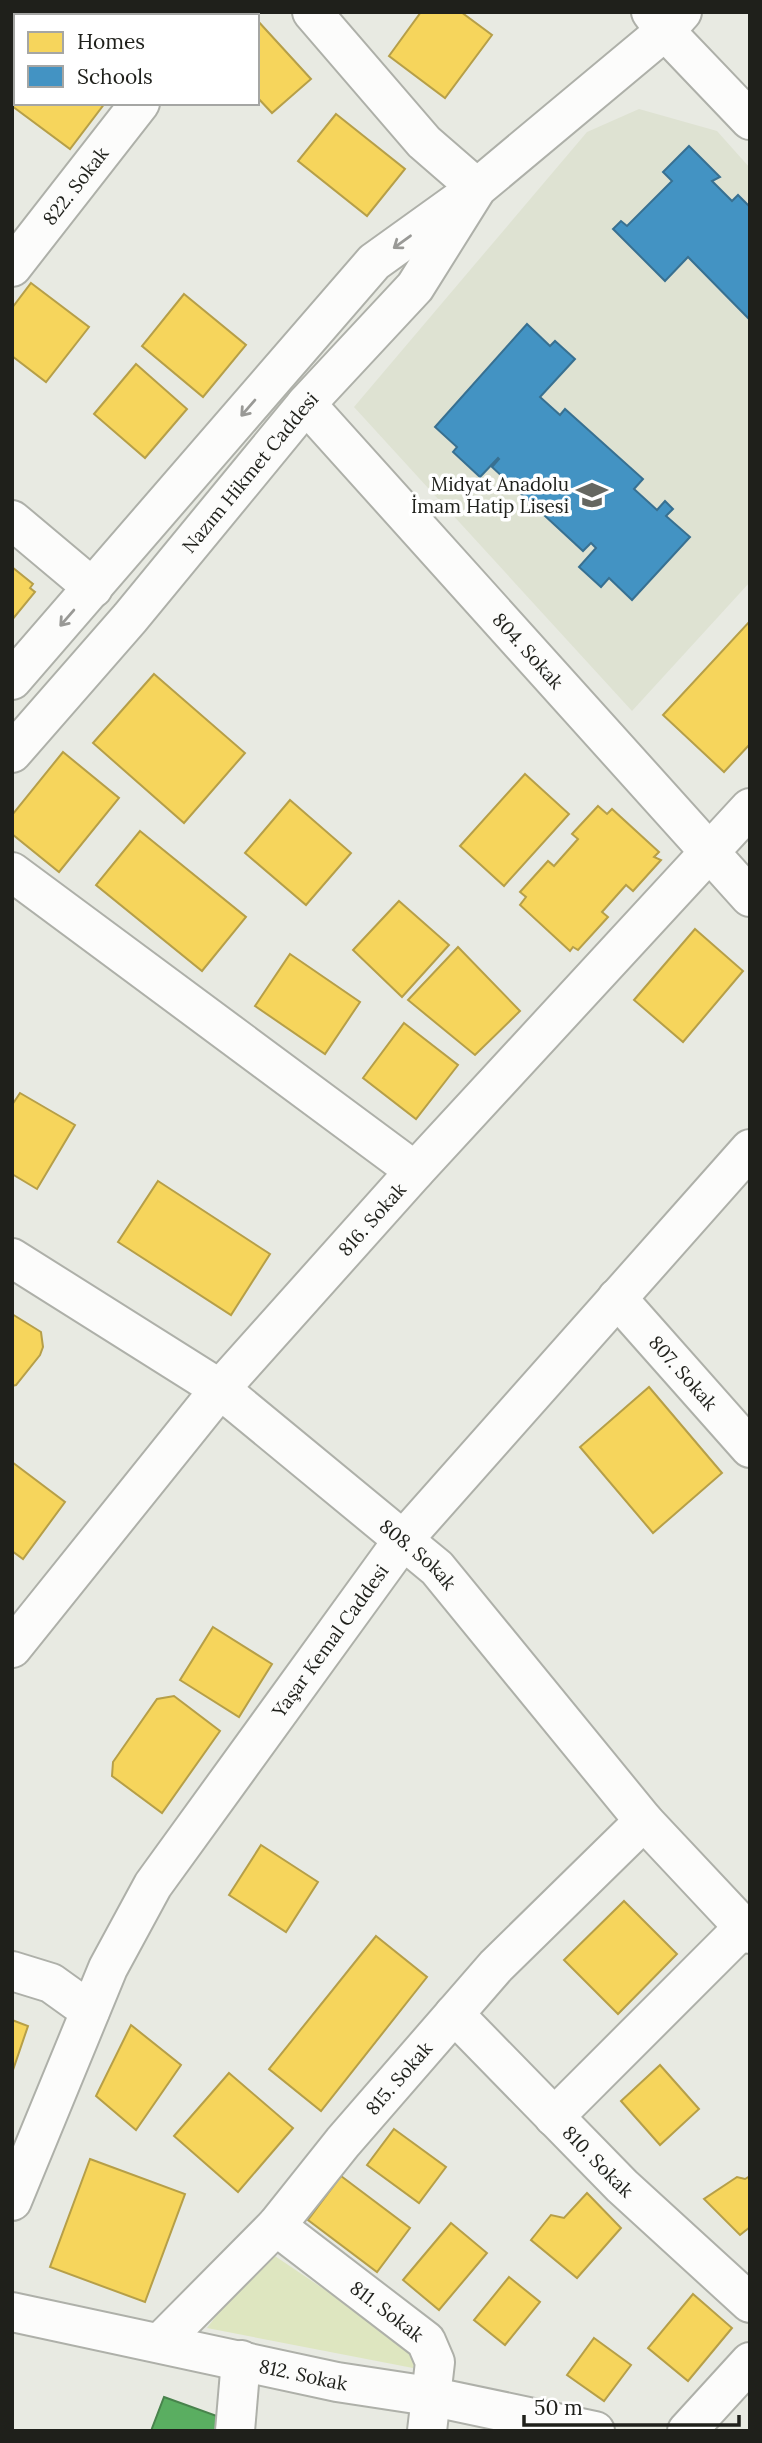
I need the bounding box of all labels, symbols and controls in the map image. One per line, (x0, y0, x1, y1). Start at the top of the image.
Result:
legend (14, 14, 259, 105)
text: Homes (77, 28, 145, 55)
text: Schools (77, 63, 153, 90)
street label: 822. Sokak (37, 141, 114, 230)
one-way arrow (393, 235, 412, 249)
street label: Nazım Hikmet Caddesi (177, 387, 323, 558)
one-way arrow (240, 399, 256, 417)
place label: Midyat Anadolu İmam Hatip Lisesi (411, 472, 569, 518)
school or university icon: Midyat Anadolu İmam Hatip Lisesi (575, 478, 609, 512)
one-way arrow (59, 608, 75, 626)
street label: 804. Sokak (488, 608, 569, 694)
street label: 816. Sokak (333, 1177, 411, 1261)
street label: 807. Sokak (644, 1331, 723, 1416)
street label: 808. Sokak (375, 1514, 462, 1595)
street label: Yaşar Kemal Caddesi (266, 1560, 393, 1723)
street label: 815. Sokak (360, 2036, 438, 2120)
street label: 810. Sokak (558, 2120, 639, 2203)
street label: 811. Sokak (346, 2275, 429, 2347)
street label: 812. Sokak (257, 2354, 350, 2396)
scale bar (524, 2384, 739, 2428)
text: 50 m (534, 2394, 583, 2421)

